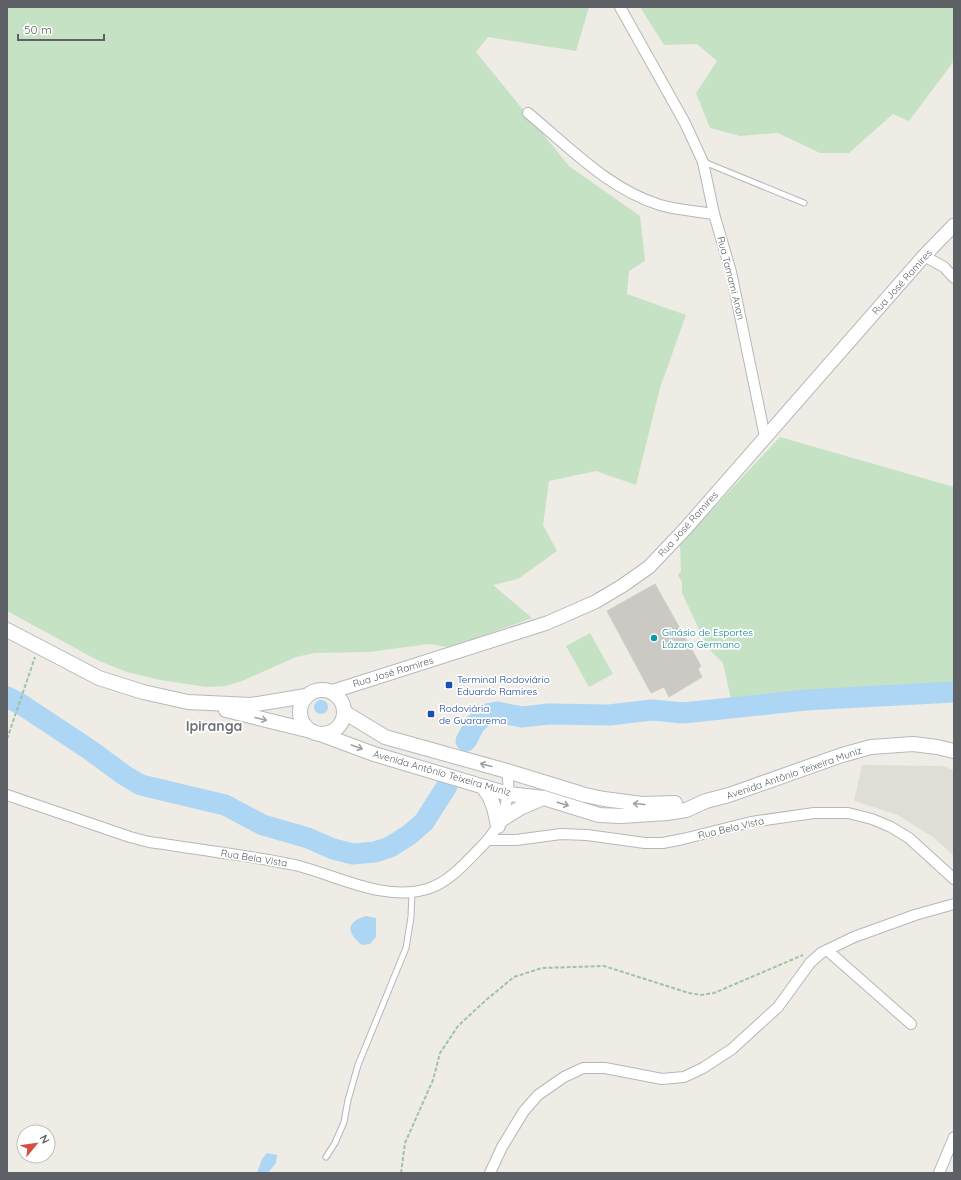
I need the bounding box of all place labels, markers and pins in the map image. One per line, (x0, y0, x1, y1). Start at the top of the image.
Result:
place label: Ginásio de Esportes Lázaro Germano (662, 626, 753, 651)
marker: Ginásio de Esportes Lázaro Germano (649, 633, 659, 643)
place label: Terminal Rodoviário Eduardo Ramires (457, 673, 550, 698)
marker: Terminal Rodoviário Eduardo Ramires (444, 680, 454, 690)
place label: Rodoviária de Guararema (439, 702, 506, 727)
marker: Rodoviária de Guararema (426, 709, 436, 719)

